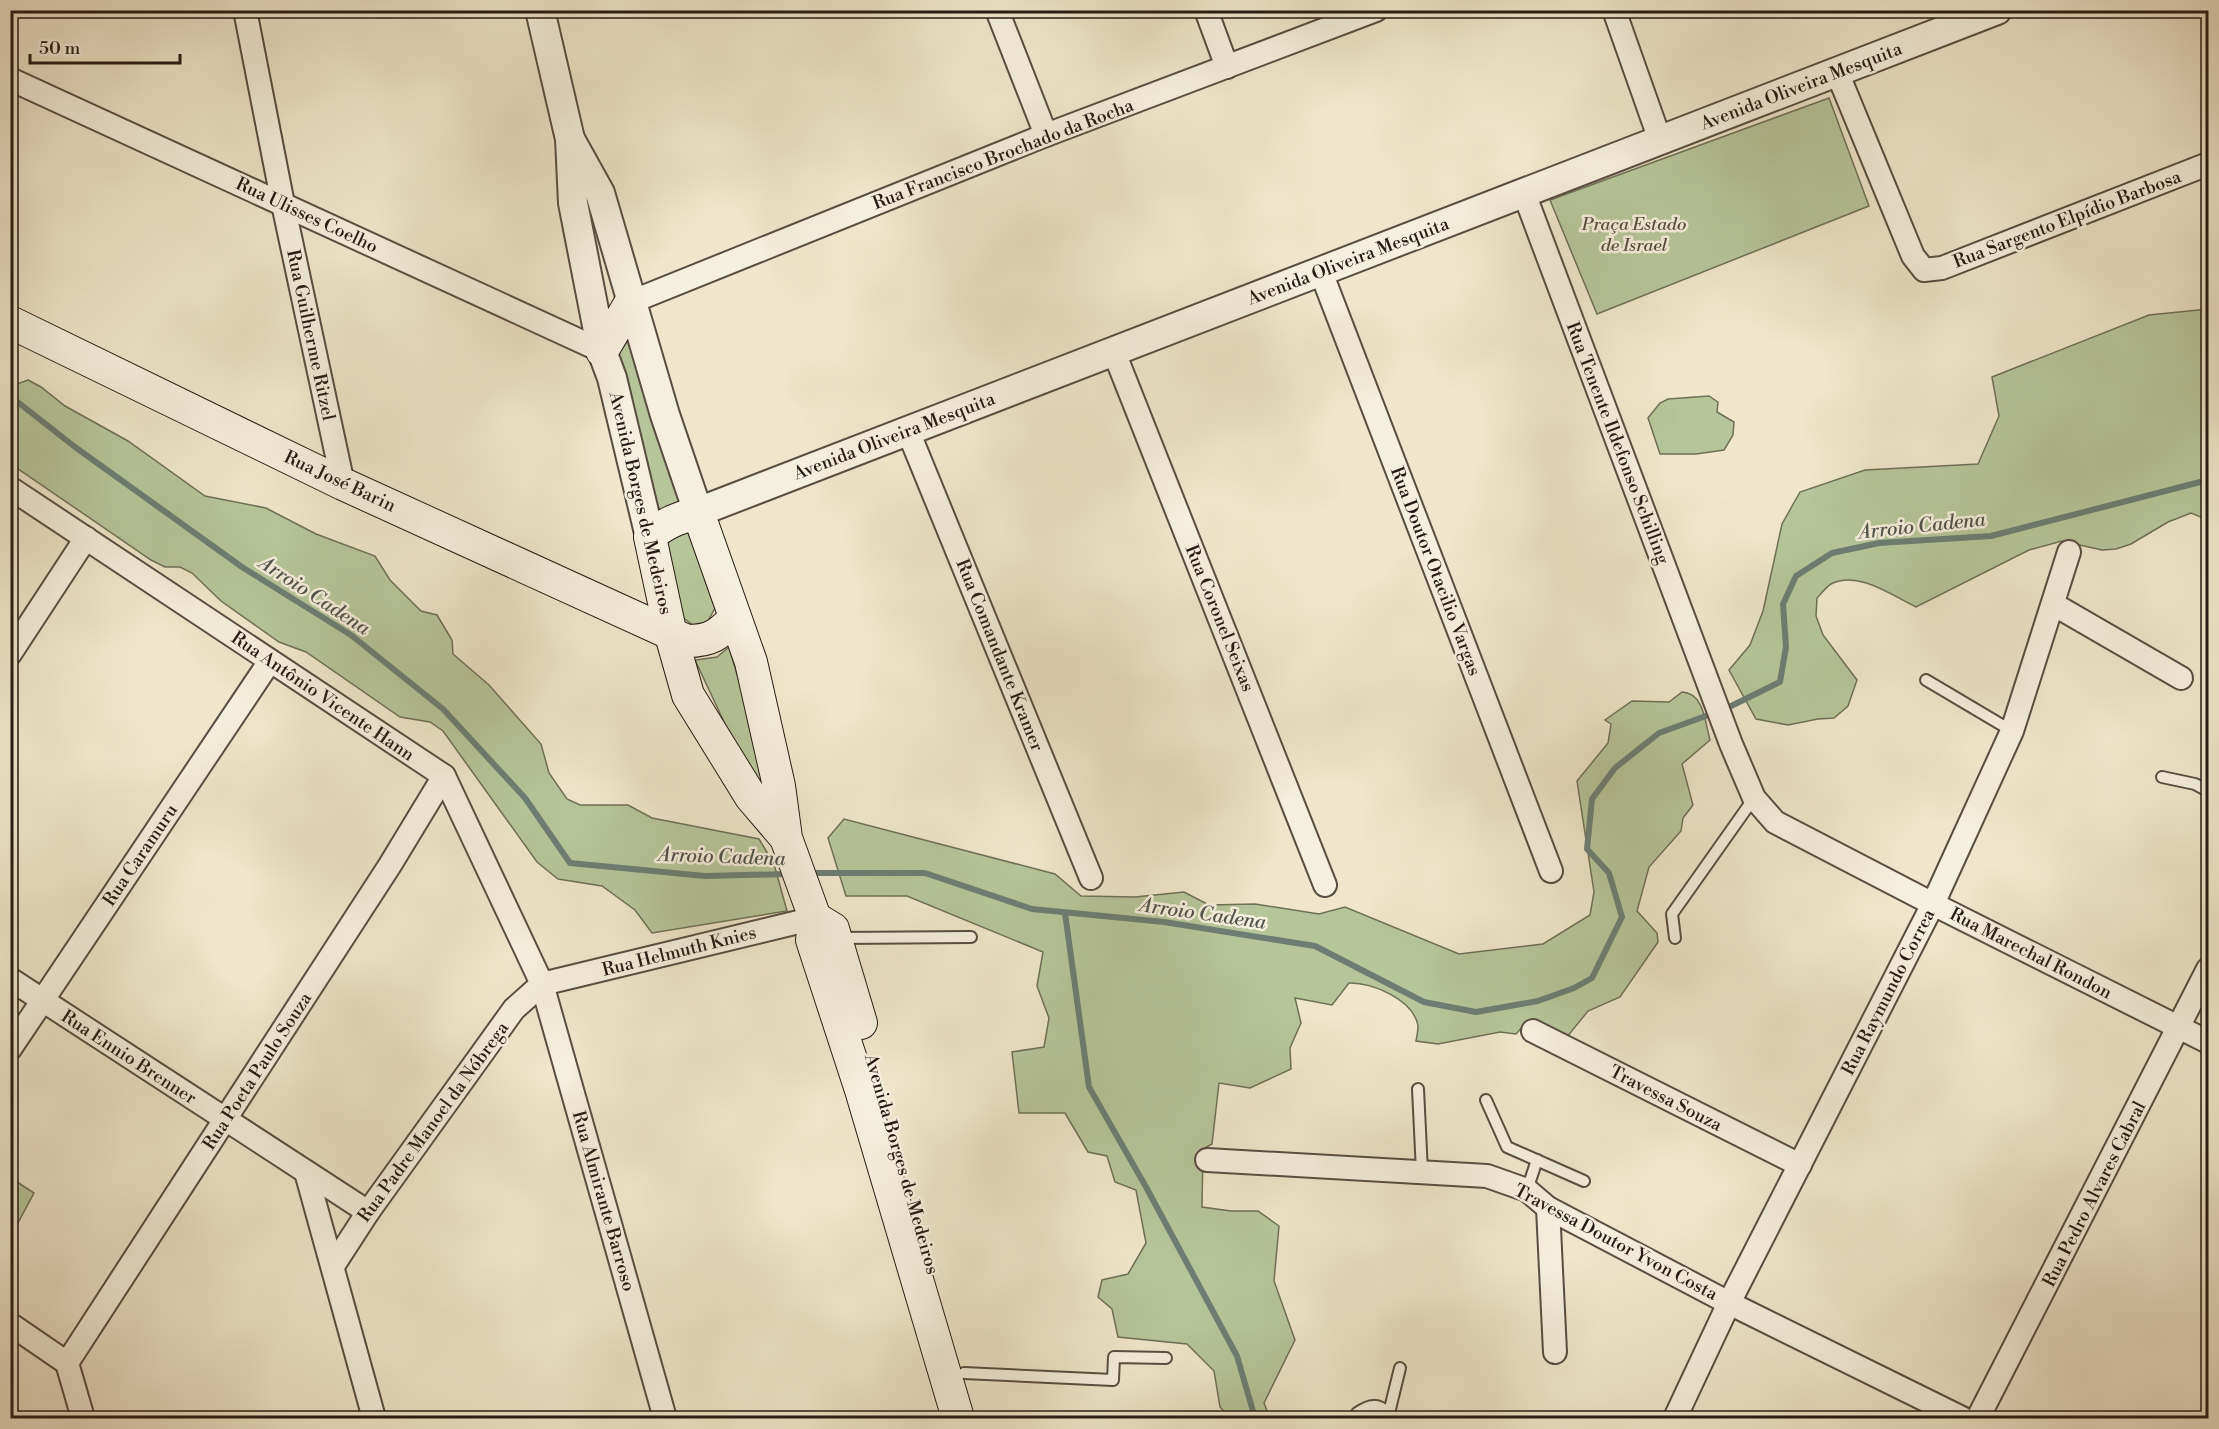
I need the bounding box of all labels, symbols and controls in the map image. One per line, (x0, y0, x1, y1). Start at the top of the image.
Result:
scale bar (30, 27, 180, 65)
text: 50 m (39, 37, 81, 60)
street label: Avenida Oliveira Mesquita (1696, 37, 1906, 136)
street label: Rua Francisco Brochado da Rocha (869, 94, 1138, 215)
street label: Rua Sargento Elpídio Barbosa (1950, 165, 2185, 274)
street label: Rua Ulisses Coelho (232, 172, 382, 258)
street label: Avenida Oliveira Mesquita (1243, 212, 1453, 311)
park label: Praça Estado de Israel (1581, 213, 1686, 257)
street label: Rua Guilherme Ritzel (281, 247, 340, 423)
street label: Rua Tenente Ildefonso Schilling (1561, 319, 1675, 568)
street label: Avenida Oliveira Mesquita (789, 387, 999, 486)
street label: Avenida Borges de Medeiros (603, 388, 677, 617)
street label: Rua José Barin (280, 446, 400, 517)
street label: Rua Doutor Otacilio Vargas (1385, 463, 1486, 679)
water label: Arroio Cadena (1856, 507, 1988, 546)
street label: Rua Coronel Seixas (1180, 541, 1260, 695)
water label: Arroio Cadena (252, 550, 375, 642)
street label: Rua Comandante Kramer (950, 556, 1049, 755)
street label: Rua Antônio Vicente Hann (227, 626, 419, 767)
street label: Rua Caramuru (98, 799, 183, 911)
water label: Arroio Cadena (656, 843, 787, 872)
water label: Arroio Cadena (1136, 893, 1268, 936)
street label: Rua Marechal Rondon (1946, 903, 2116, 1005)
street label: Rua Raymundo Correa (1837, 905, 1941, 1079)
street label: Rua Helmuth Knies (600, 921, 759, 982)
street label: Rua Poeta Paulo Souza (198, 987, 318, 1155)
street label: Rua Ennio Brenner (57, 1005, 201, 1110)
street label: Rua Padre Manoel da Nóbrega (353, 1017, 514, 1227)
street label: Avenida Borges de Medeiros (859, 1050, 944, 1277)
street label: Travessa Souza (1606, 1060, 1727, 1137)
street label: Rua Pedro Alvares Cabral (2038, 1097, 2152, 1291)
street label: Rua Almirante Barroso (567, 1108, 640, 1294)
street label: Travessa Doutor Yvon Costa (1510, 1179, 1722, 1306)

